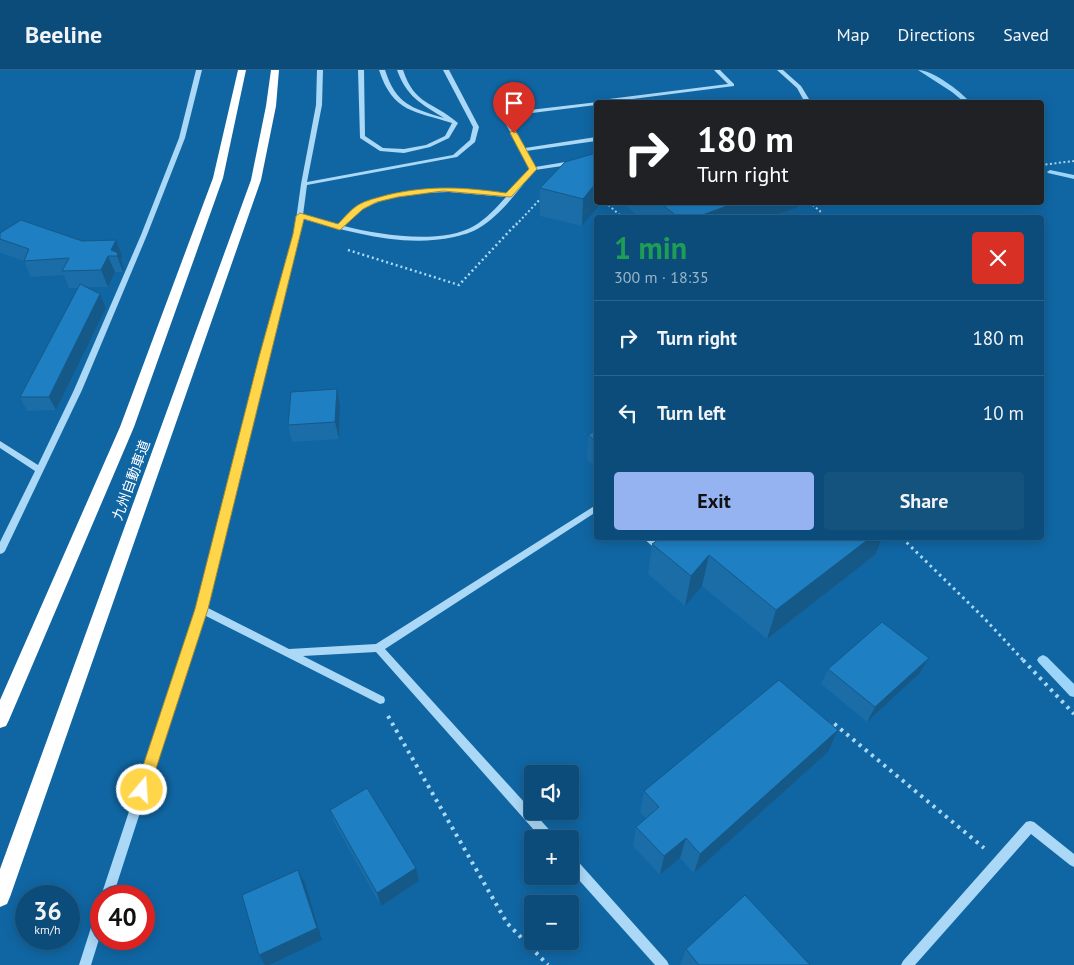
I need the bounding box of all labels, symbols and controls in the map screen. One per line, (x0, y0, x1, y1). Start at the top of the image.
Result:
text: Beeline (25, 19, 102, 50)
text: Map (837, 23, 869, 46)
text: Directions (897, 23, 975, 46)
text: Saved (1003, 23, 1049, 46)
pin (493, 82, 535, 133)
icon: arrive (500, 89, 528, 117)
text: 180 m (697, 116, 794, 162)
icon: right (614, 120, 679, 185)
text: Turn right (697, 160, 789, 188)
text: 1 min (614, 228, 687, 267)
button: close (972, 232, 1024, 284)
text: 300 m · 18:35 (614, 267, 709, 287)
icon: right (614, 324, 642, 352)
text: Turn right (657, 326, 737, 350)
text: 180 m (972, 326, 1024, 350)
icon: left (614, 399, 642, 427)
text: Turn left (657, 401, 726, 425)
text: 10 m (983, 401, 1024, 425)
street label: 九州自動車道 (108, 437, 154, 523)
button: Exit (614, 472, 814, 530)
button: Share (824, 472, 1024, 530)
position arrow (115, 763, 167, 815)
map controls (524, 765, 579, 950)
button: sound (524, 765, 579, 820)
button: + (524, 830, 579, 885)
speed limit sign: 40 (90, 885, 155, 950)
text: 36 (33, 895, 62, 927)
button: − (524, 895, 579, 950)
text: km/h (34, 922, 61, 937)

